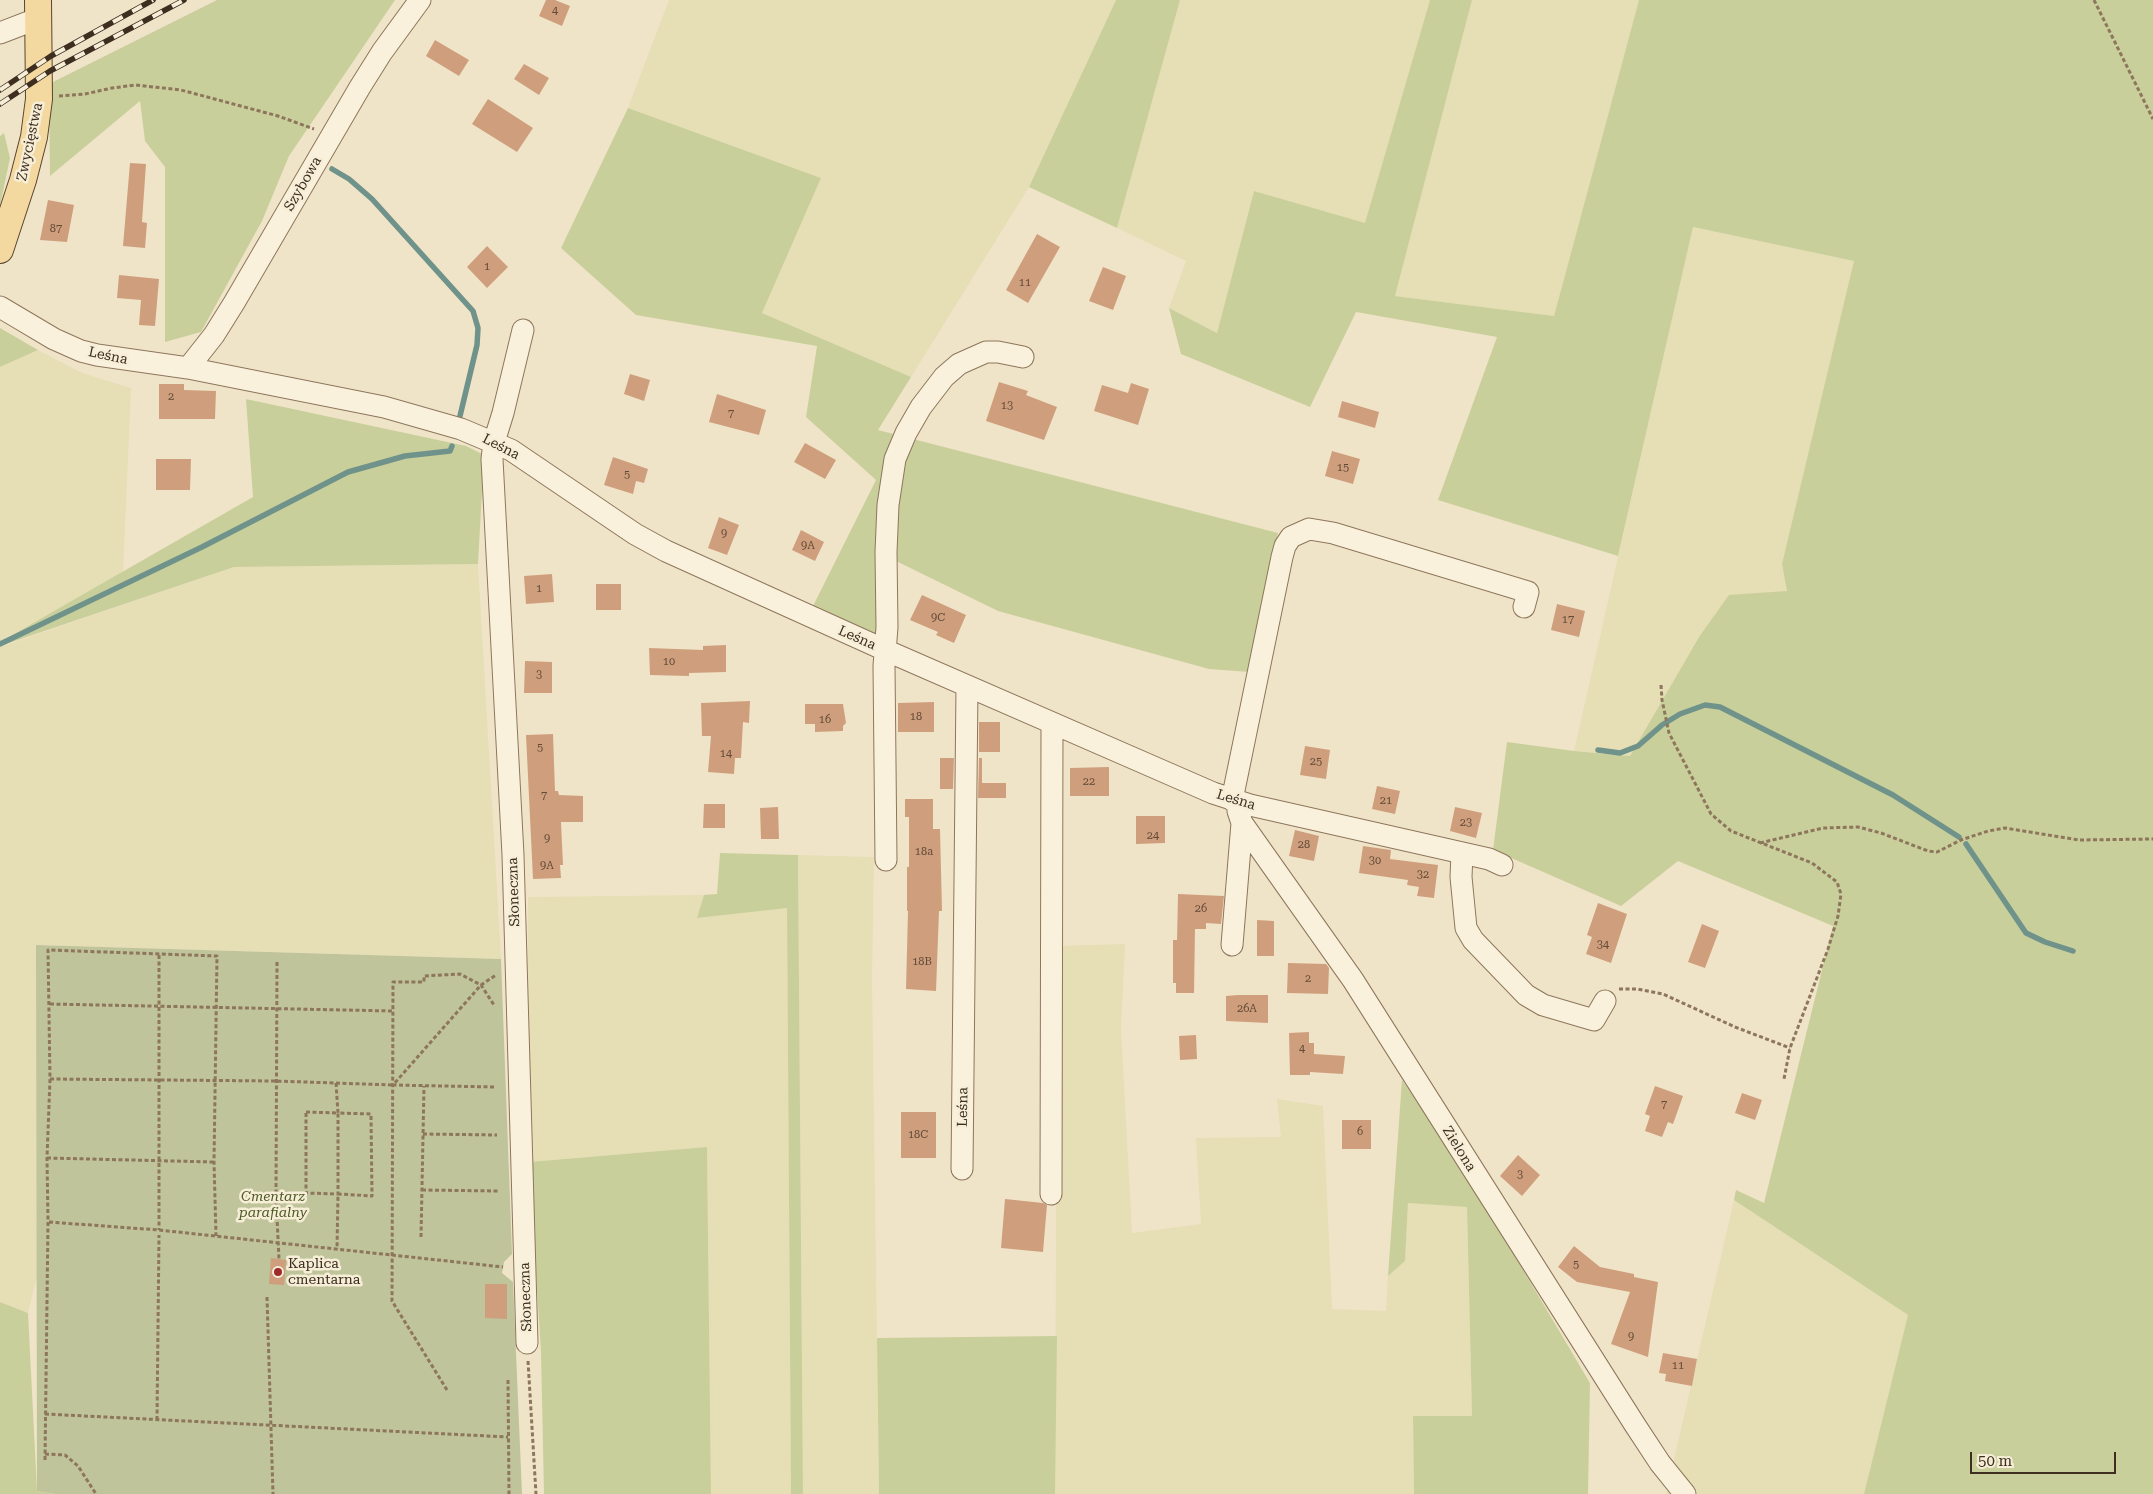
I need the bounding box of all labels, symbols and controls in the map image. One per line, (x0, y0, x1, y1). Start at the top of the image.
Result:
house number: 4 (552, 4, 558, 18)
street label: Zwycięstwa (14, 101, 46, 183)
street label: Szybowa (281, 154, 325, 214)
house number: 87 (50, 222, 62, 236)
house number: 1 (484, 260, 490, 274)
house number: 11 (1019, 276, 1031, 290)
street label: Leśna (87, 344, 129, 368)
house number: 2 (168, 390, 174, 404)
house number: 13 (1001, 399, 1013, 413)
house number: 7 (728, 407, 734, 421)
street label: Leśna (480, 431, 522, 463)
house number: 15 (1337, 461, 1349, 475)
house number: 5 (624, 468, 630, 482)
house number: 9 (721, 527, 727, 541)
house number: 9A (801, 539, 815, 553)
house number: 1 (536, 582, 542, 596)
house number: 9C (931, 611, 945, 625)
house number: 17 (1562, 613, 1574, 627)
street label: Leśna (835, 622, 879, 654)
house number: 10 (663, 655, 675, 669)
house number: 3 (536, 668, 542, 682)
house number: 18 (910, 710, 922, 724)
house number: 16 (819, 713, 831, 727)
house number: 5 (537, 741, 543, 755)
house number: 14 (720, 747, 732, 761)
house number: 25 (1310, 755, 1322, 769)
house number: 22 (1083, 775, 1095, 789)
street label: Leśna (1215, 786, 1257, 814)
house number: 7 (541, 789, 547, 803)
house number: 21 (1380, 794, 1392, 808)
house number: 23 (1460, 816, 1472, 830)
house number: 24 (1147, 829, 1159, 843)
house number: 9 (544, 832, 550, 846)
house number: 28 (1298, 838, 1310, 852)
house number: 18a (915, 845, 933, 859)
house number: 30 (1369, 854, 1381, 868)
street label: Słoneczna (504, 857, 524, 927)
house number: 9A (540, 859, 554, 873)
house number: 32 (1417, 868, 1429, 882)
house number: 26 (1195, 902, 1207, 916)
house number: 34 (1597, 938, 1609, 952)
house number: 18B (912, 955, 932, 969)
house number: 2 (1305, 972, 1311, 986)
house number: 26A (1237, 1002, 1257, 1016)
house number: 4 (1299, 1042, 1305, 1056)
street label: Leśna (954, 1087, 972, 1127)
house number: 7 (1661, 1098, 1667, 1112)
street label: Zielona (1439, 1123, 1479, 1175)
house number: 6 (1357, 1125, 1363, 1139)
house number: 18C (908, 1128, 928, 1142)
house number: 3 (1517, 1168, 1523, 1182)
park label: Cmentarz parafialny (239, 1189, 307, 1222)
place label: Kaplica cmentarna (288, 1256, 360, 1288)
house number: 5 (1573, 1258, 1579, 1272)
street label: Słoneczna (516, 1262, 536, 1332)
marker: Kaplica cmentarna (272, 1266, 284, 1278)
house number: 9 (1628, 1330, 1634, 1344)
house number: 11 (1672, 1359, 1684, 1373)
scale bar (1973, 1442, 2119, 1474)
text: 50 m (1978, 1452, 2012, 1470)

